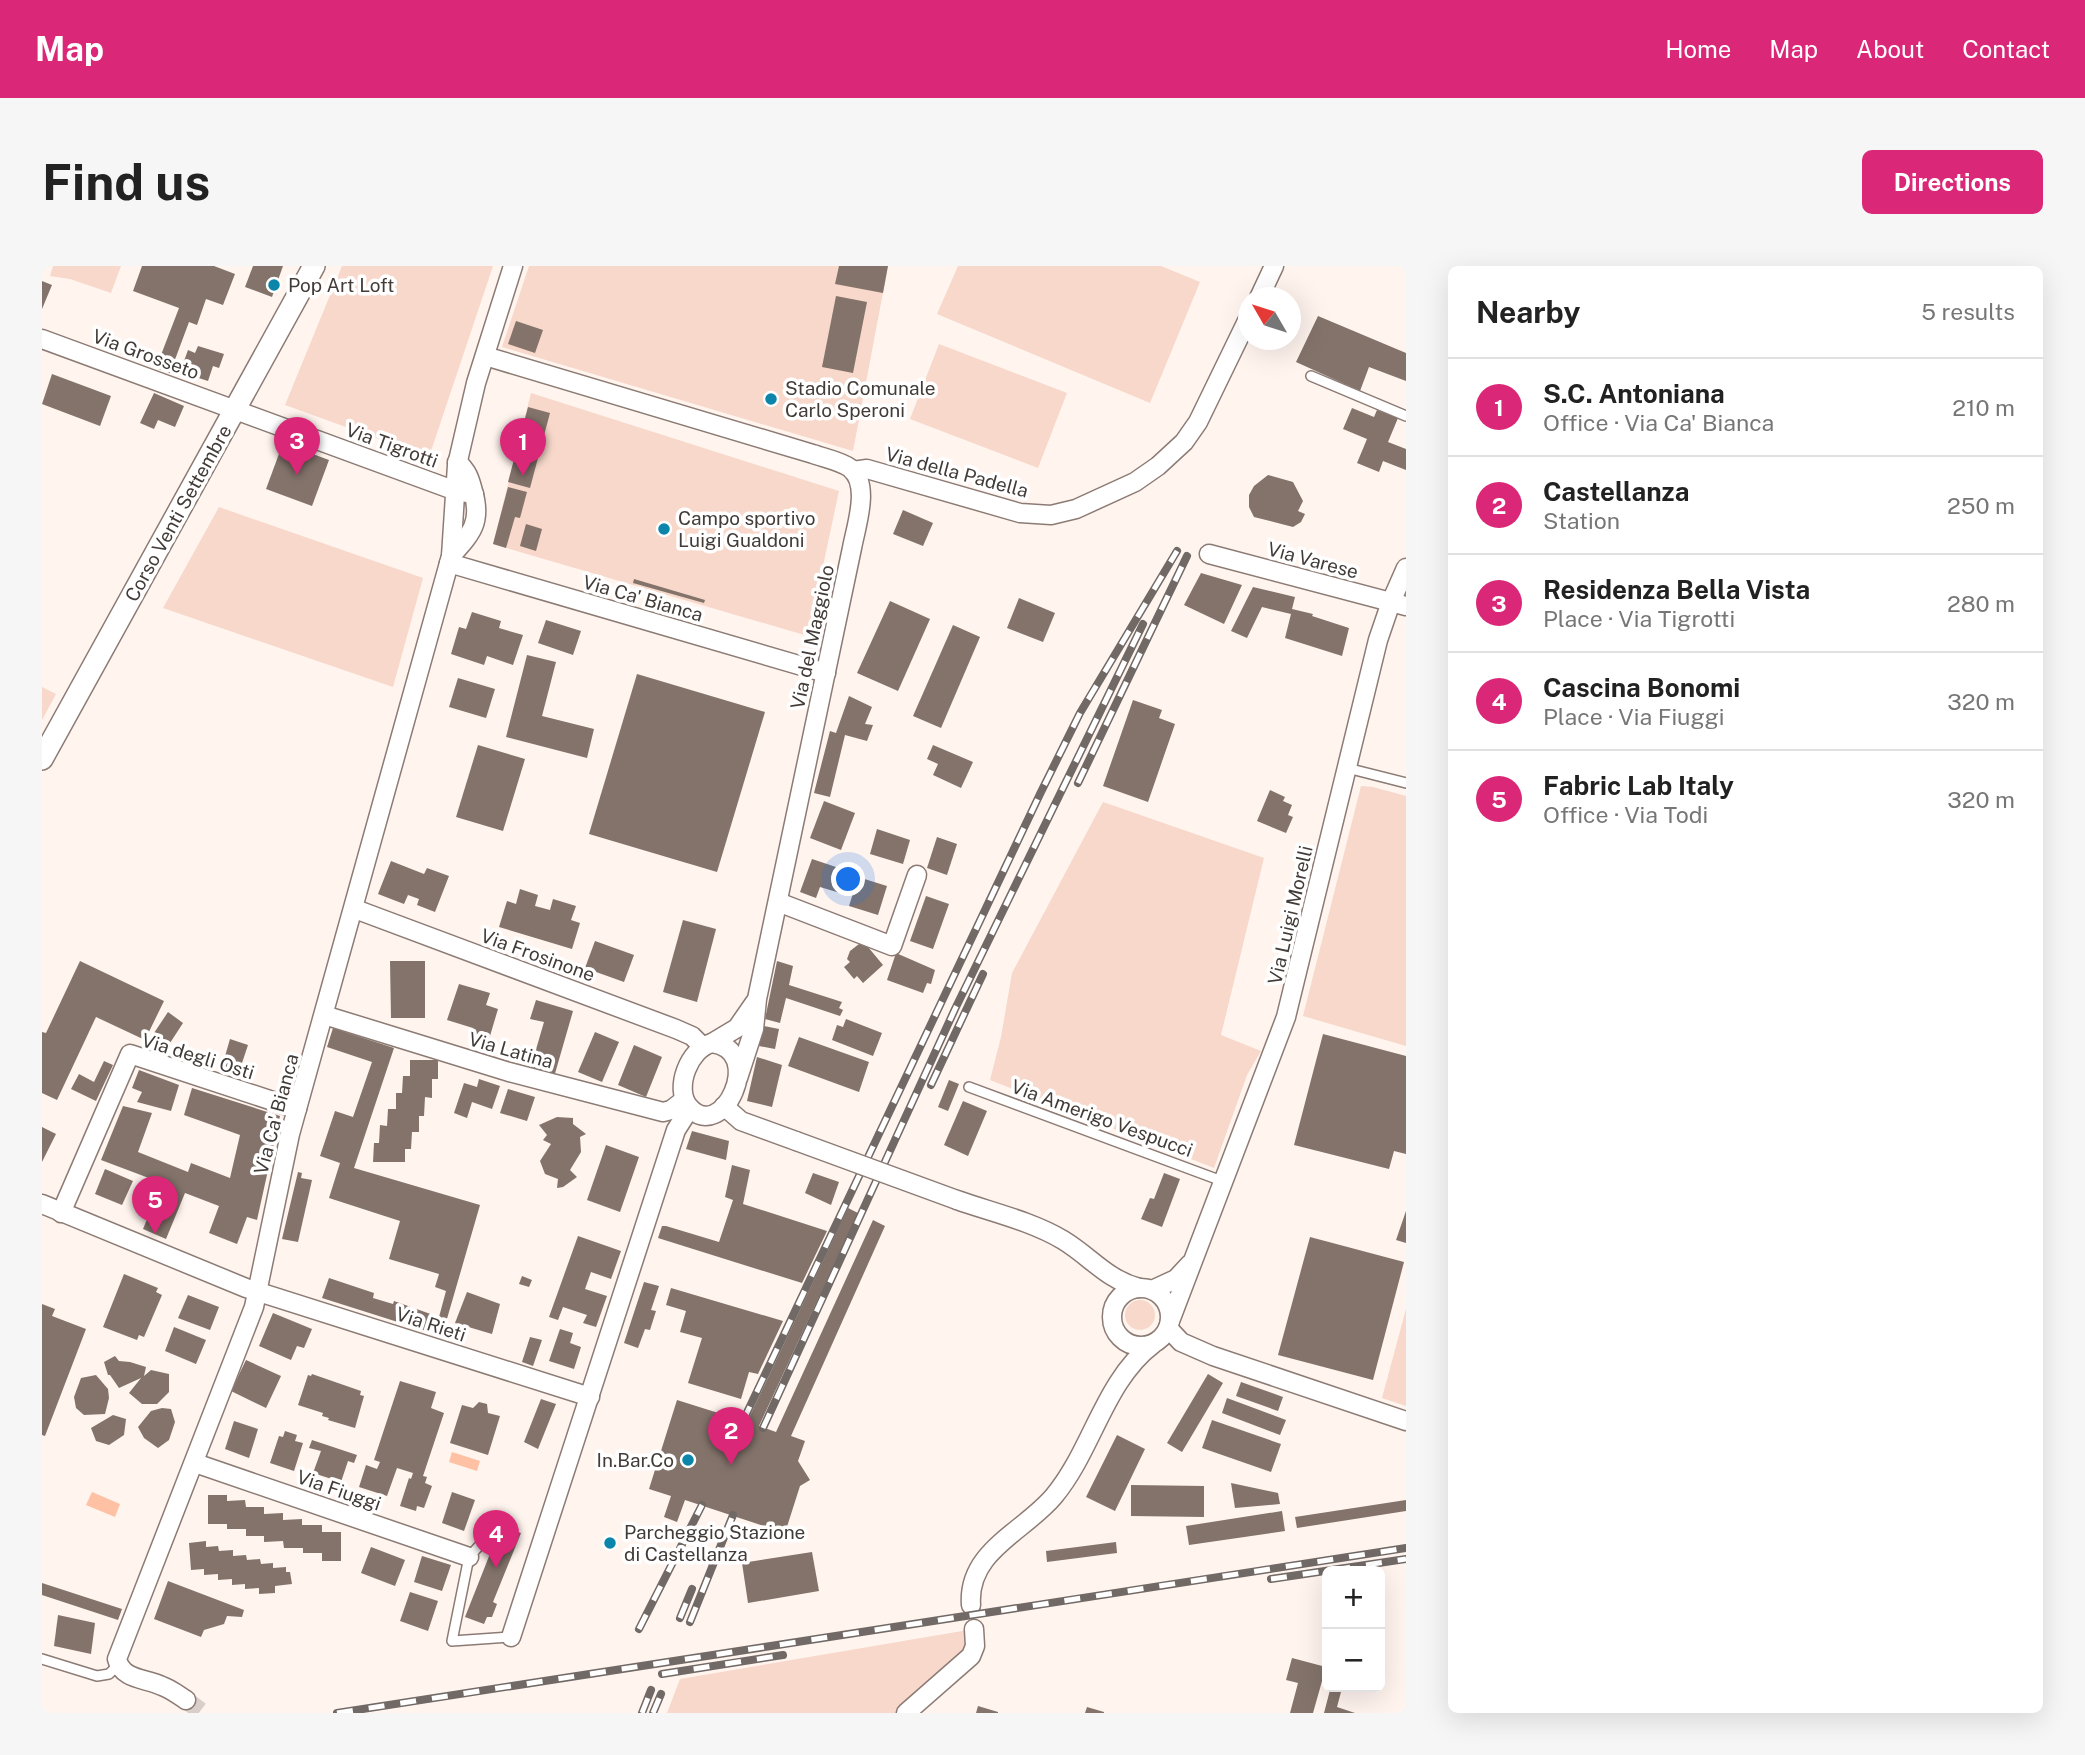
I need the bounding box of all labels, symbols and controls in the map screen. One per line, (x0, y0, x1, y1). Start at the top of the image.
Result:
text: Map (35, 30, 104, 68)
text: Home (1665, 35, 1731, 63)
text: Map (1769, 35, 1818, 63)
text: About (1856, 35, 1924, 63)
text: Contact (1962, 35, 2050, 63)
button: Directions (1862, 150, 2043, 214)
text: Find us (42, 153, 210, 211)
place label: Pop Art Loft (288, 274, 394, 296)
marker: Pop Art Loft (266, 277, 282, 293)
north arrow (1238, 287, 1301, 350)
text: Nearby (1476, 294, 1580, 330)
text: 5 results (1921, 298, 2015, 325)
street label: Via Grosseto (90, 325, 202, 383)
place label: Stadio Comunale Carlo Speroni (785, 377, 935, 421)
text: S.C. Antoniana (1543, 378, 1725, 409)
marker: Stadio Comunale Carlo Speroni (763, 391, 779, 407)
text: 1 (1494, 394, 1504, 421)
text: 210 m (1952, 394, 2015, 421)
text: Office · Via Ca' Bianca (1543, 409, 1774, 436)
pin: 3 (274, 417, 320, 475)
street label: Via Tigrotti (343, 418, 441, 472)
pin: 1 (500, 418, 546, 476)
street label: Corso Venti Settembre (120, 421, 236, 605)
street label: Via della Padella (883, 442, 1031, 502)
text: Castellanza (1543, 476, 1689, 507)
text: 2 (1492, 492, 1506, 519)
text: 250 m (1947, 492, 2015, 519)
place label: Campo sportivo Luigi Gualdoni (678, 507, 816, 551)
text: Station (1543, 507, 1620, 534)
marker: Campo sportivo Luigi Gualdoni (656, 521, 672, 537)
street label: Via Varese (1265, 537, 1361, 583)
street label: Via del Maggiolo (786, 563, 838, 711)
street label: Via Ca' Bianca (580, 570, 706, 626)
text: Residenza Bella Vista (1543, 574, 1810, 605)
text: 3 (1491, 590, 1507, 617)
text: 280 m (1947, 590, 2015, 617)
text: Place · Via Tigrotti (1543, 605, 1735, 632)
text: Cascina Bonomi (1543, 672, 1740, 703)
text: 4 (1491, 688, 1507, 715)
text: 320 m (1947, 688, 2015, 715)
text: Place · Via Fiuggi (1543, 703, 1724, 730)
text: Fabric Lab Italy (1543, 770, 1734, 801)
text: 5 (1491, 786, 1507, 813)
text: 320 m (1947, 786, 2015, 813)
text: Office · Via Todi (1543, 801, 1708, 828)
street label: Via Luigi Morelli (1263, 843, 1317, 987)
your location (831, 862, 865, 896)
street label: Via Frosinone (478, 924, 598, 986)
street label: Via Latina (466, 1027, 556, 1073)
street label: Via degli Osti (139, 1028, 257, 1084)
street label: Via Ca' Bianca (249, 1051, 303, 1177)
street label: Via Amerigo Vespucci (1008, 1075, 1196, 1161)
pin: 5 (132, 1176, 178, 1234)
street label: Via Rieti (393, 1302, 469, 1346)
pin: 2 (708, 1407, 754, 1465)
place label: In.Bar.Co (597, 1449, 674, 1471)
marker: In.Bar.Co (680, 1452, 696, 1468)
street label: Via Fiuggi (294, 1465, 384, 1515)
pin: 4 (473, 1510, 519, 1568)
place label: Parcheggio Stazione di Castellanza (624, 1521, 805, 1565)
marker: Parcheggio Stazione di Castellanza (602, 1535, 618, 1551)
map controls (1322, 1566, 1385, 1692)
button: + (1322, 1566, 1385, 1629)
button: − (1322, 1629, 1385, 1692)

